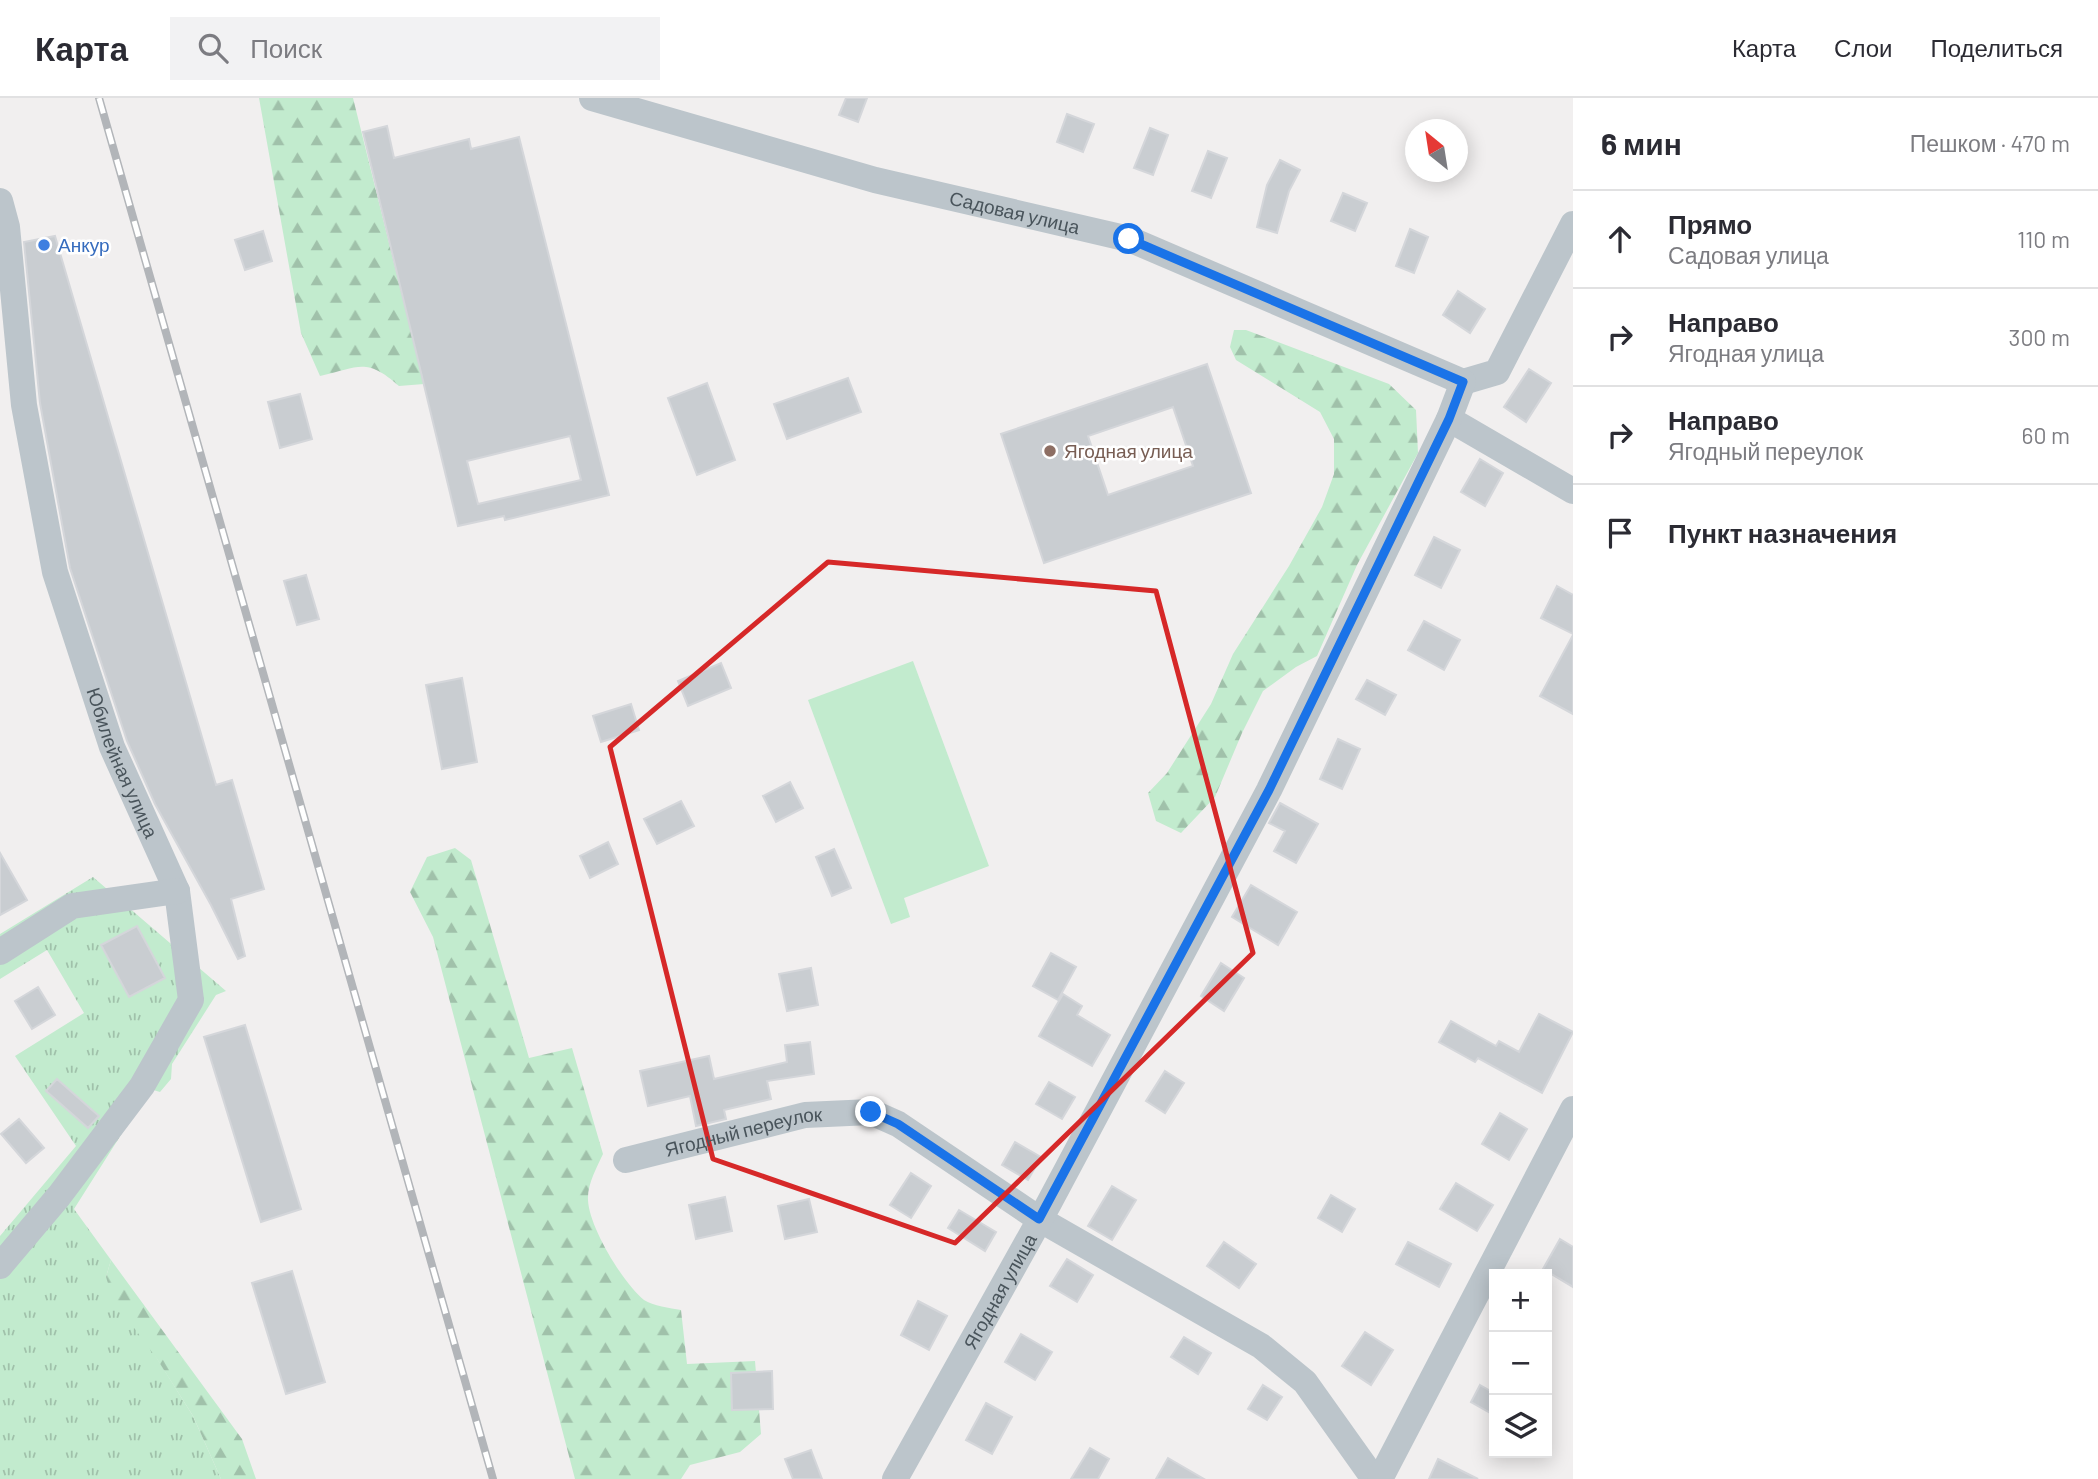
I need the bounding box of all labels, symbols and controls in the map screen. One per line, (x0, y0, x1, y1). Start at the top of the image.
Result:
search box (170, 17, 660, 80)
text: Карта (35, 28, 128, 68)
icon: search (194, 29, 232, 67)
text: Поиск (250, 32, 322, 63)
text: Карта (1732, 33, 1796, 62)
text: Слои (1834, 33, 1892, 62)
text: Поделиться (1930, 33, 2063, 62)
north arrow (1405, 119, 1468, 182)
text: 6 мин (1601, 125, 1682, 161)
text: Пешком · 470 m (1910, 129, 2070, 157)
street label: Садовая улица (947, 186, 1083, 238)
text: Прямо (1668, 208, 1752, 239)
icon: ahead (1601, 220, 1639, 258)
route start (1113, 223, 1144, 254)
text: 110 m (2017, 225, 2070, 253)
place label: Анкур (58, 233, 110, 256)
marker: Анкур (36, 237, 52, 253)
text: Садовая улица (1668, 241, 1829, 269)
text: Направо (1668, 306, 1779, 337)
icon: right (1601, 318, 1639, 356)
text: 300 m (2009, 323, 2070, 351)
text: Ягодная улица (1668, 339, 1824, 367)
text: Направо (1668, 404, 1779, 435)
icon: right (1601, 416, 1639, 454)
text: 60 m (2022, 421, 2070, 449)
text: Ягодный переулок (1668, 437, 1863, 465)
place label: Ягодная улица (1064, 439, 1193, 462)
marker: Ягодная улица (1042, 443, 1058, 459)
icon: arrive (1601, 514, 1639, 552)
text: Пункт назначения (1668, 517, 1897, 548)
street label: Юбилейная улица (82, 684, 164, 842)
route end (855, 1096, 886, 1127)
street label: Ягодный переулок (662, 1102, 823, 1161)
street label: Ягодная улица (958, 1229, 1041, 1353)
map controls (1489, 1269, 1552, 1458)
button: + (1489, 1269, 1552, 1332)
button: − (1489, 1332, 1552, 1395)
button: layers (1489, 1395, 1552, 1458)

